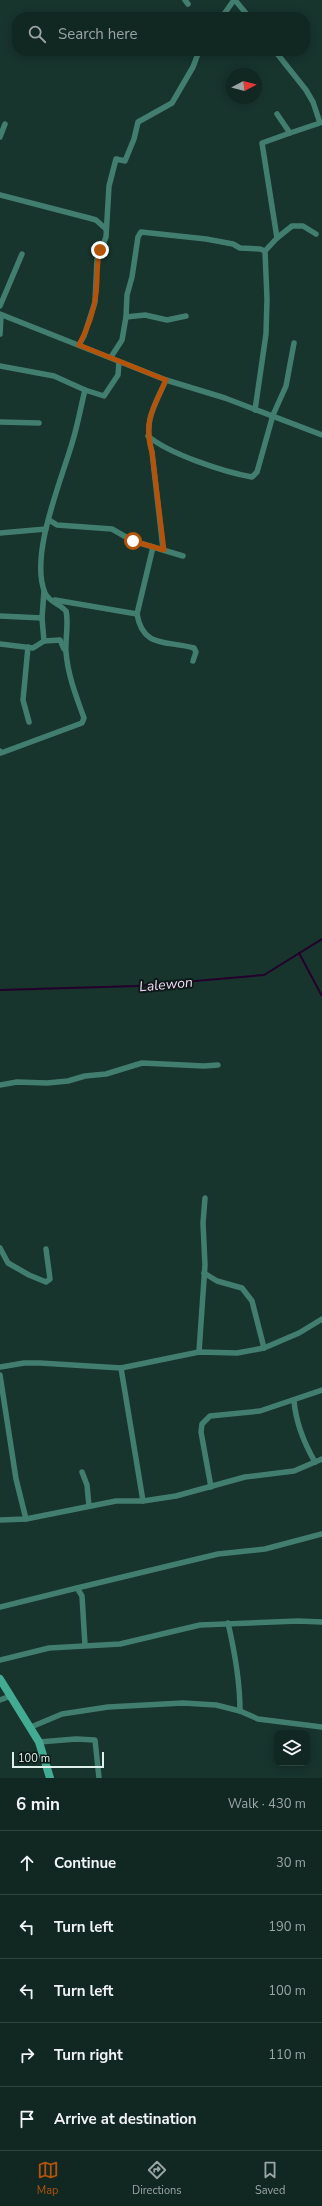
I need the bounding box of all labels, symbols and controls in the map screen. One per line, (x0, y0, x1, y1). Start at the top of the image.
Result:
search box (12, 12, 310, 56)
icon: search (26, 23, 48, 45)
text: Search here (58, 24, 138, 44)
north arrow (226, 68, 262, 104)
route end (91, 241, 109, 259)
route start (124, 532, 142, 550)
water label: Lalewon (138, 973, 194, 996)
map controls (274, 1730, 310, 1766)
button: layers (274, 1730, 310, 1766)
scale bar (12, 1750, 104, 1769)
text: 100 m (18, 1751, 50, 1766)
text: 6 min (16, 1793, 60, 1816)
text: Walk · 430 m (228, 1795, 306, 1813)
icon: ahead (16, 1852, 38, 1874)
text: Continue (54, 1853, 116, 1873)
text: 30 m (276, 1854, 306, 1872)
icon: left (16, 1916, 38, 1938)
text: Turn left (54, 1917, 113, 1937)
text: 190 m (268, 1918, 306, 1936)
icon: left (16, 1980, 38, 2002)
text: Turn left (54, 1981, 113, 2001)
text: 100 m (268, 1982, 306, 2000)
icon: right (16, 2044, 38, 2066)
text: Turn right (54, 2045, 123, 2065)
text: 110 m (268, 2046, 306, 2064)
icon: arrive (16, 2108, 38, 2130)
text: Arrive at destination (54, 2109, 197, 2129)
tab: Map (37, 2159, 59, 2198)
tab: Directions (132, 2159, 182, 2198)
tab: Saved (255, 2159, 285, 2198)

